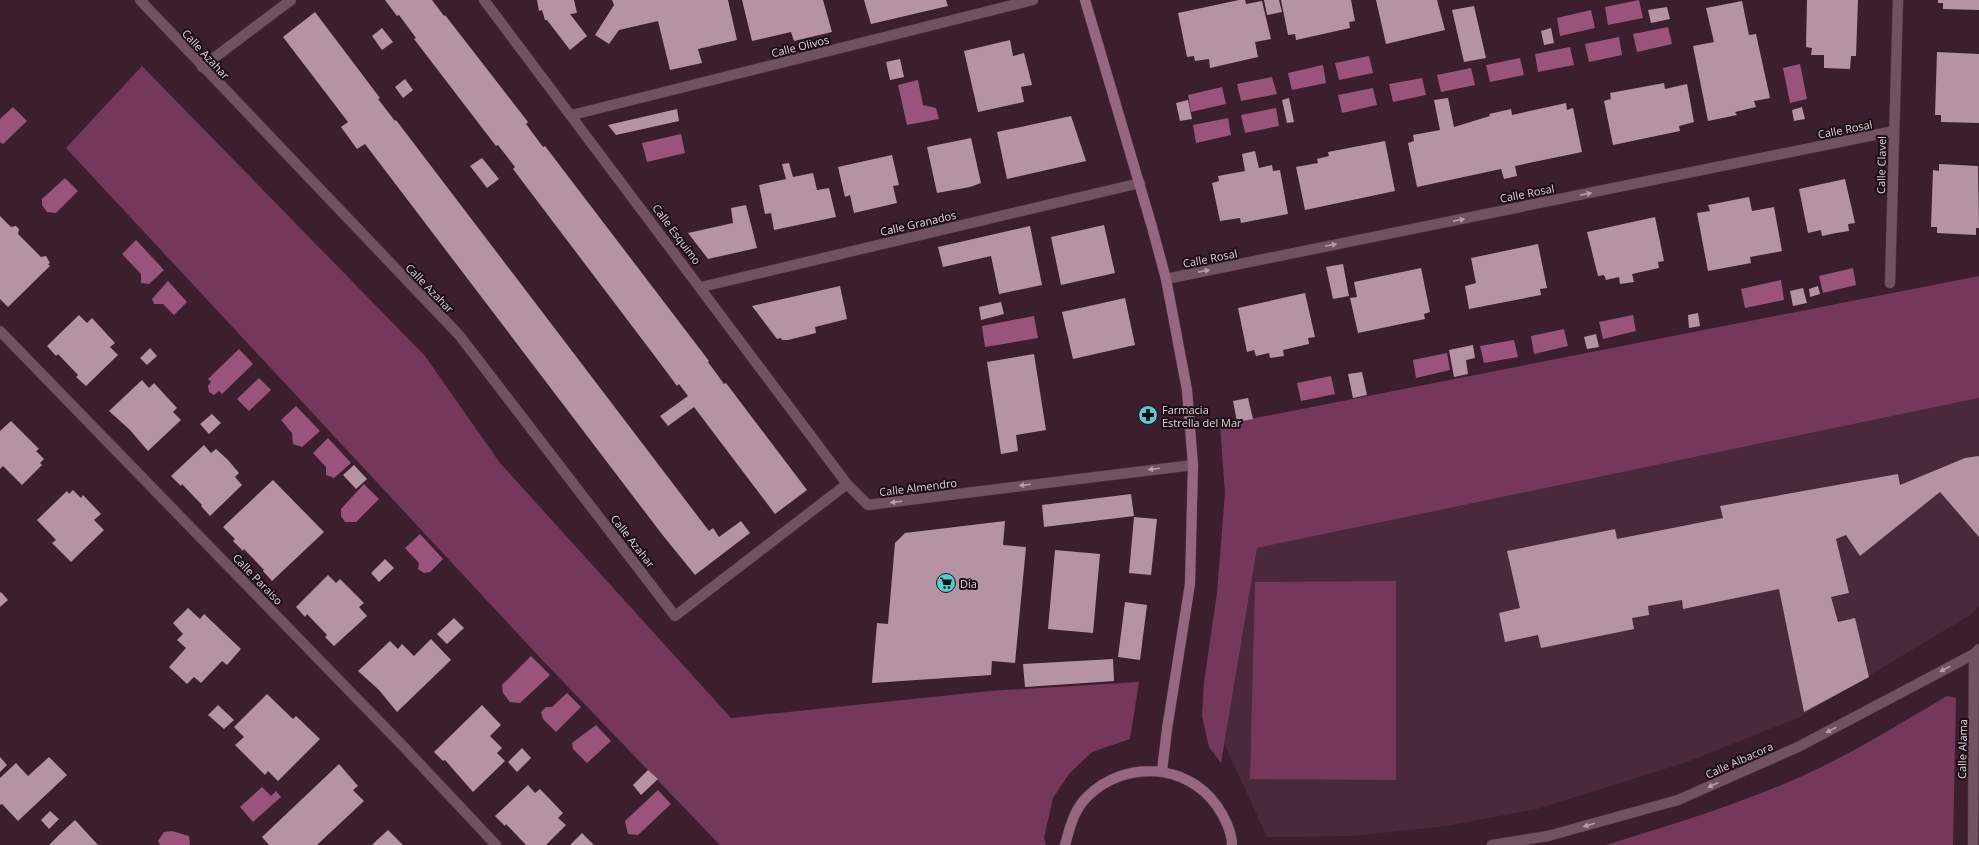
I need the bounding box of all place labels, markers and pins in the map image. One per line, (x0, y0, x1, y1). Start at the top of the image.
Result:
place label: Farmacia Estrella del Mar (1162, 402, 1242, 430)
pharmacy icon: Farmacia Estrella del Mar (1137, 404, 1159, 426)
supermarket icon: Dia (935, 572, 957, 594)
place label: Dia (960, 576, 977, 591)

